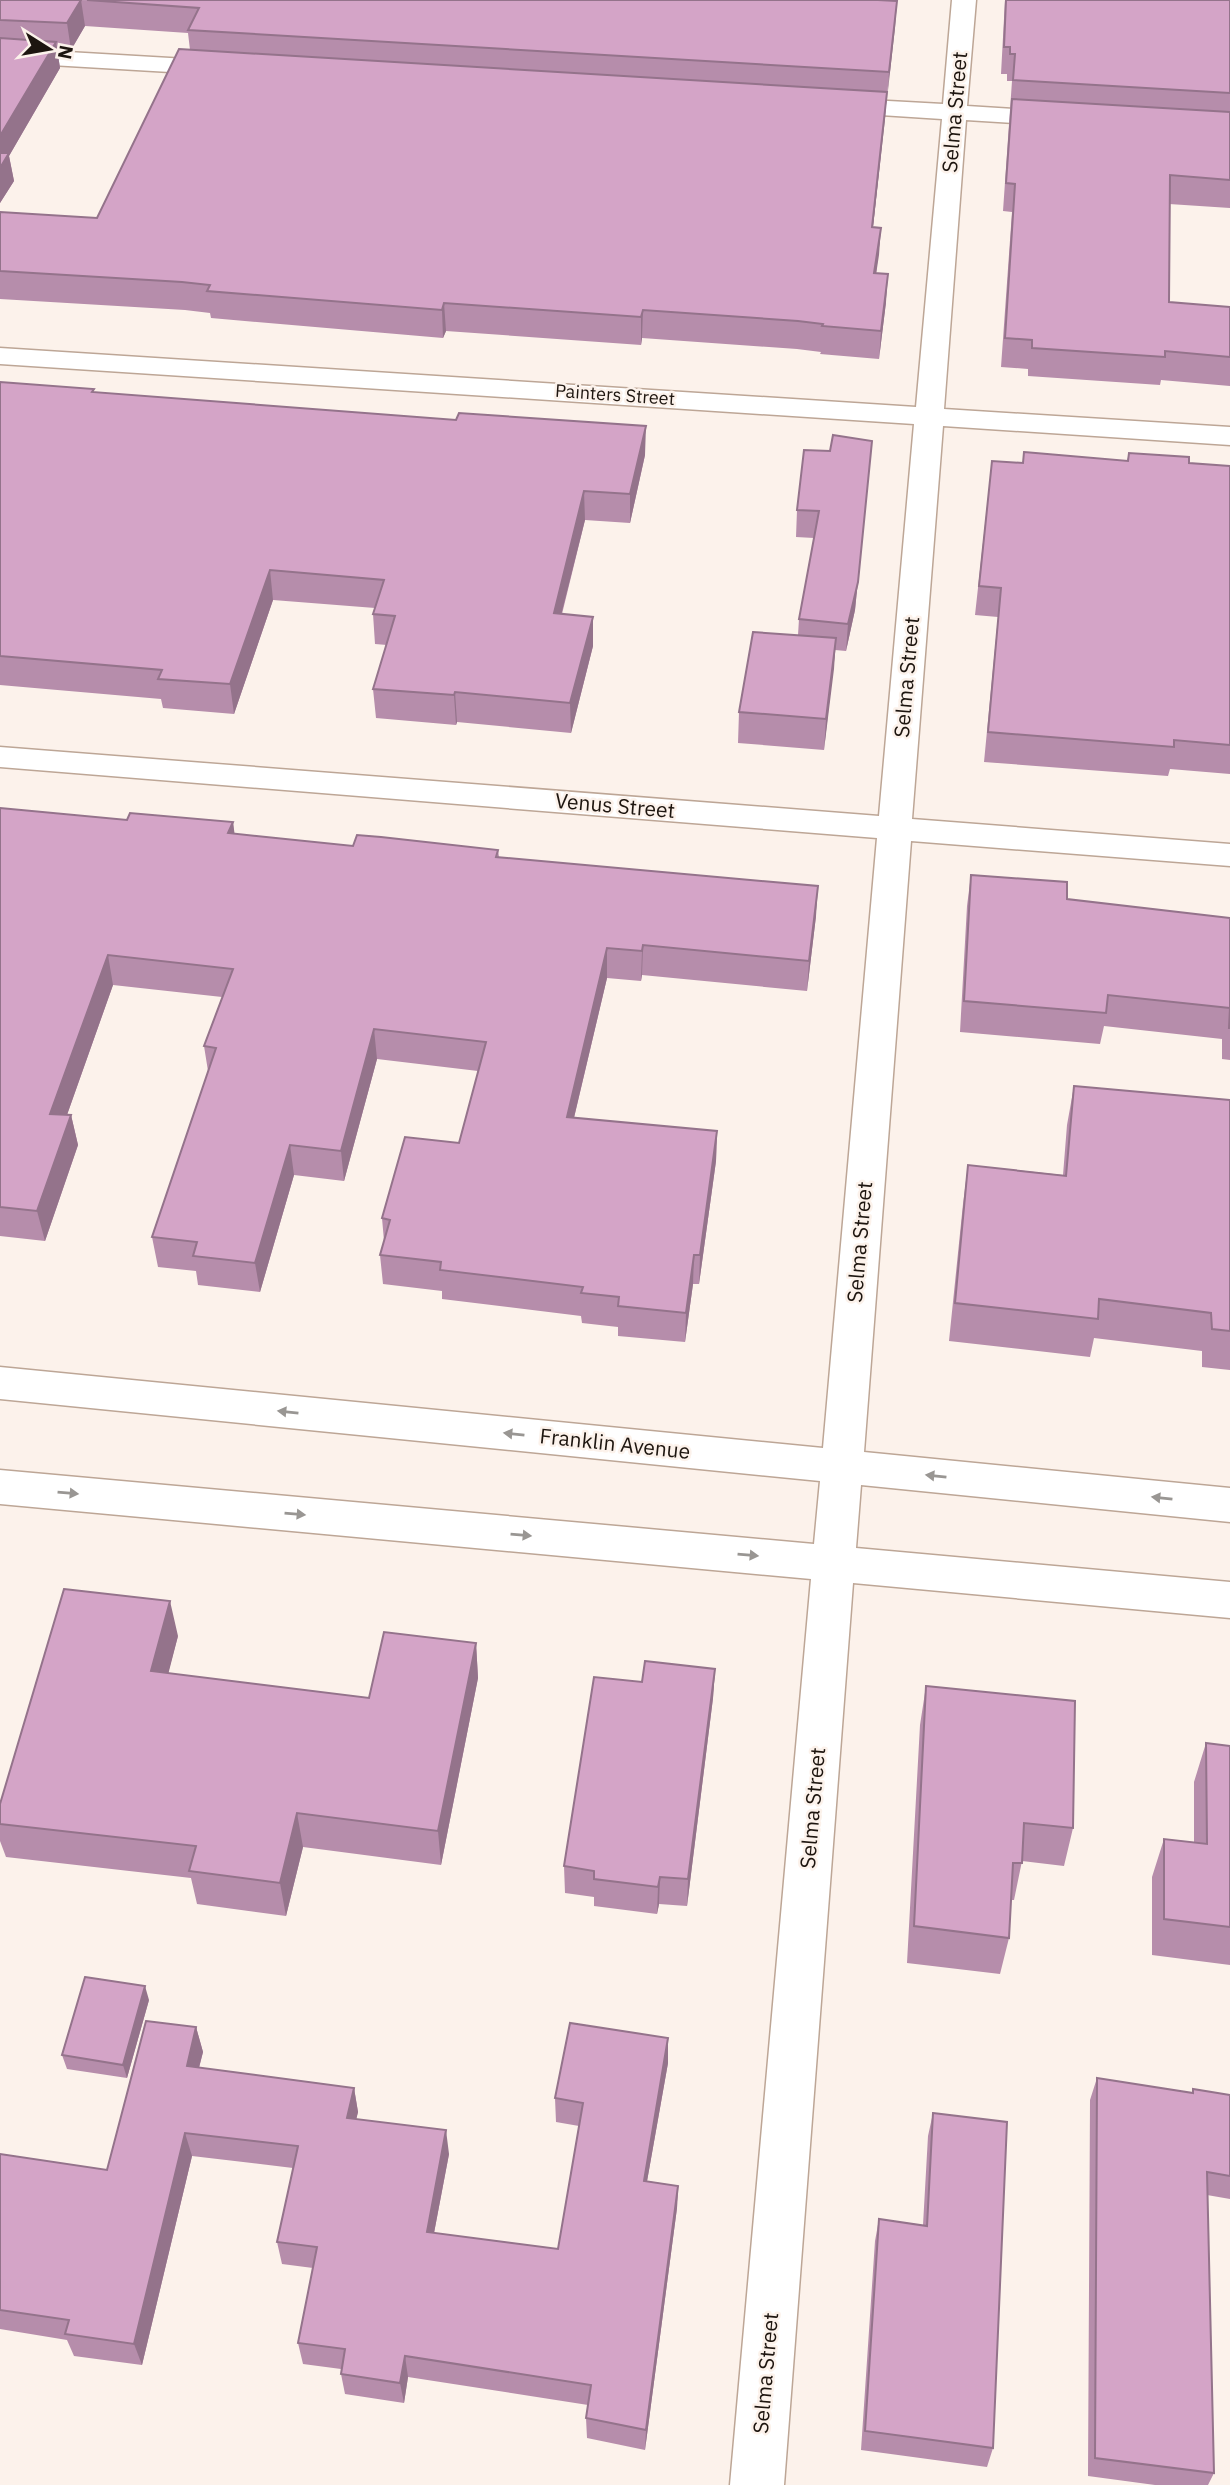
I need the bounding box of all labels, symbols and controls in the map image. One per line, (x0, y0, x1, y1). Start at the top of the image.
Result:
north arrow (14, 14, 84, 84)
text: N (53, 43, 79, 61)
street label: Selma Street (935, 50, 973, 174)
street label: Painters Street (554, 379, 676, 410)
street label: Selma Street (887, 615, 925, 739)
street label: Venus Street (554, 786, 676, 824)
street label: Selma Street (840, 1180, 878, 1304)
one-way arrow (277, 1406, 299, 1417)
street label: Franklin Avenue (538, 1421, 692, 1465)
one-way arrow (503, 1428, 525, 1439)
one-way arrow (925, 1470, 947, 1481)
one-way arrow (57, 1488, 79, 1499)
one-way arrow (1151, 1493, 1173, 1504)
one-way arrow (284, 1509, 306, 1520)
one-way arrow (510, 1530, 532, 1541)
one-way arrow (737, 1550, 759, 1561)
street label: Selma Street (793, 1746, 831, 1870)
street label: Selma Street (746, 2311, 784, 2435)

